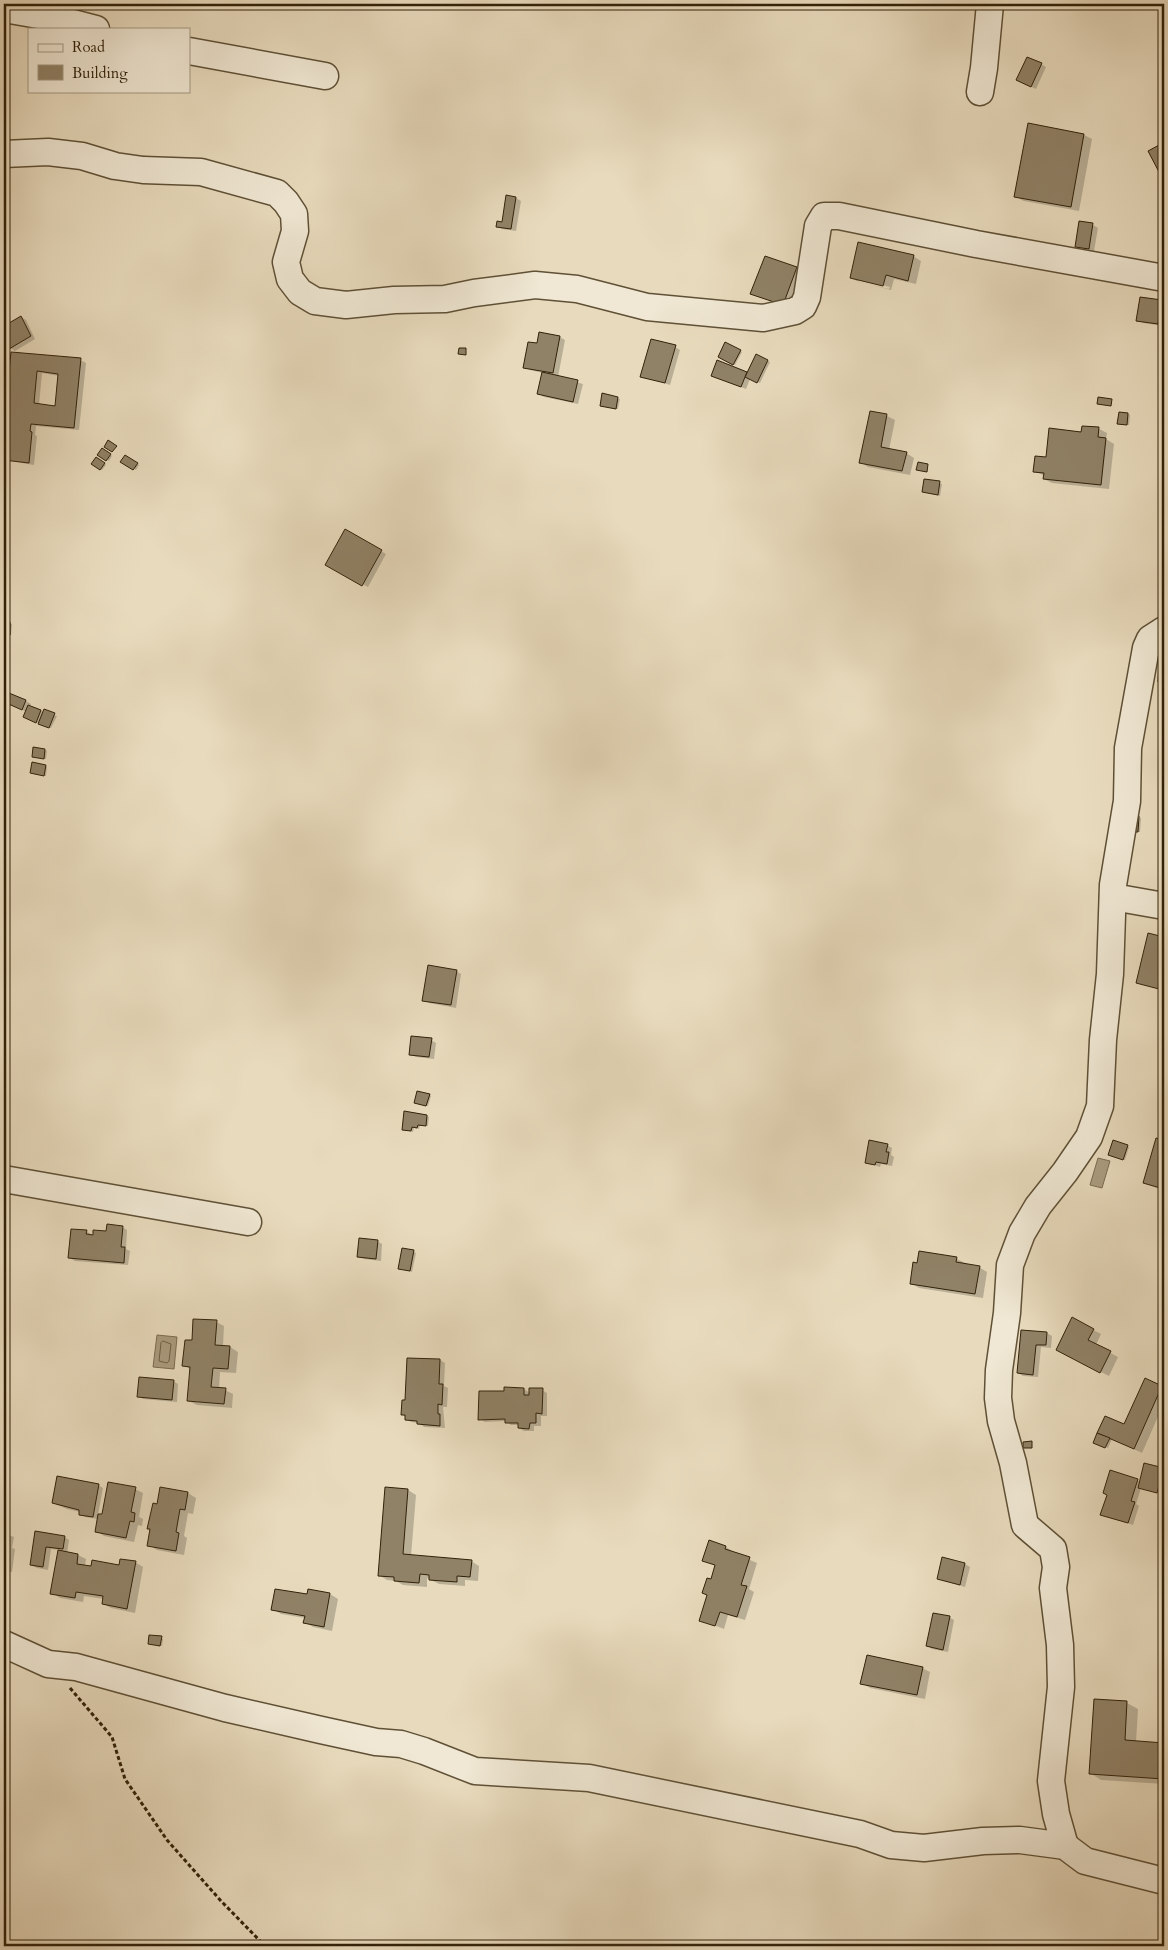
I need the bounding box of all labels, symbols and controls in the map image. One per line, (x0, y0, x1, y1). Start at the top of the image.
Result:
legend (28, 28, 190, 92)
text: Road (72, 37, 105, 57)
text: Building (72, 63, 128, 83)

